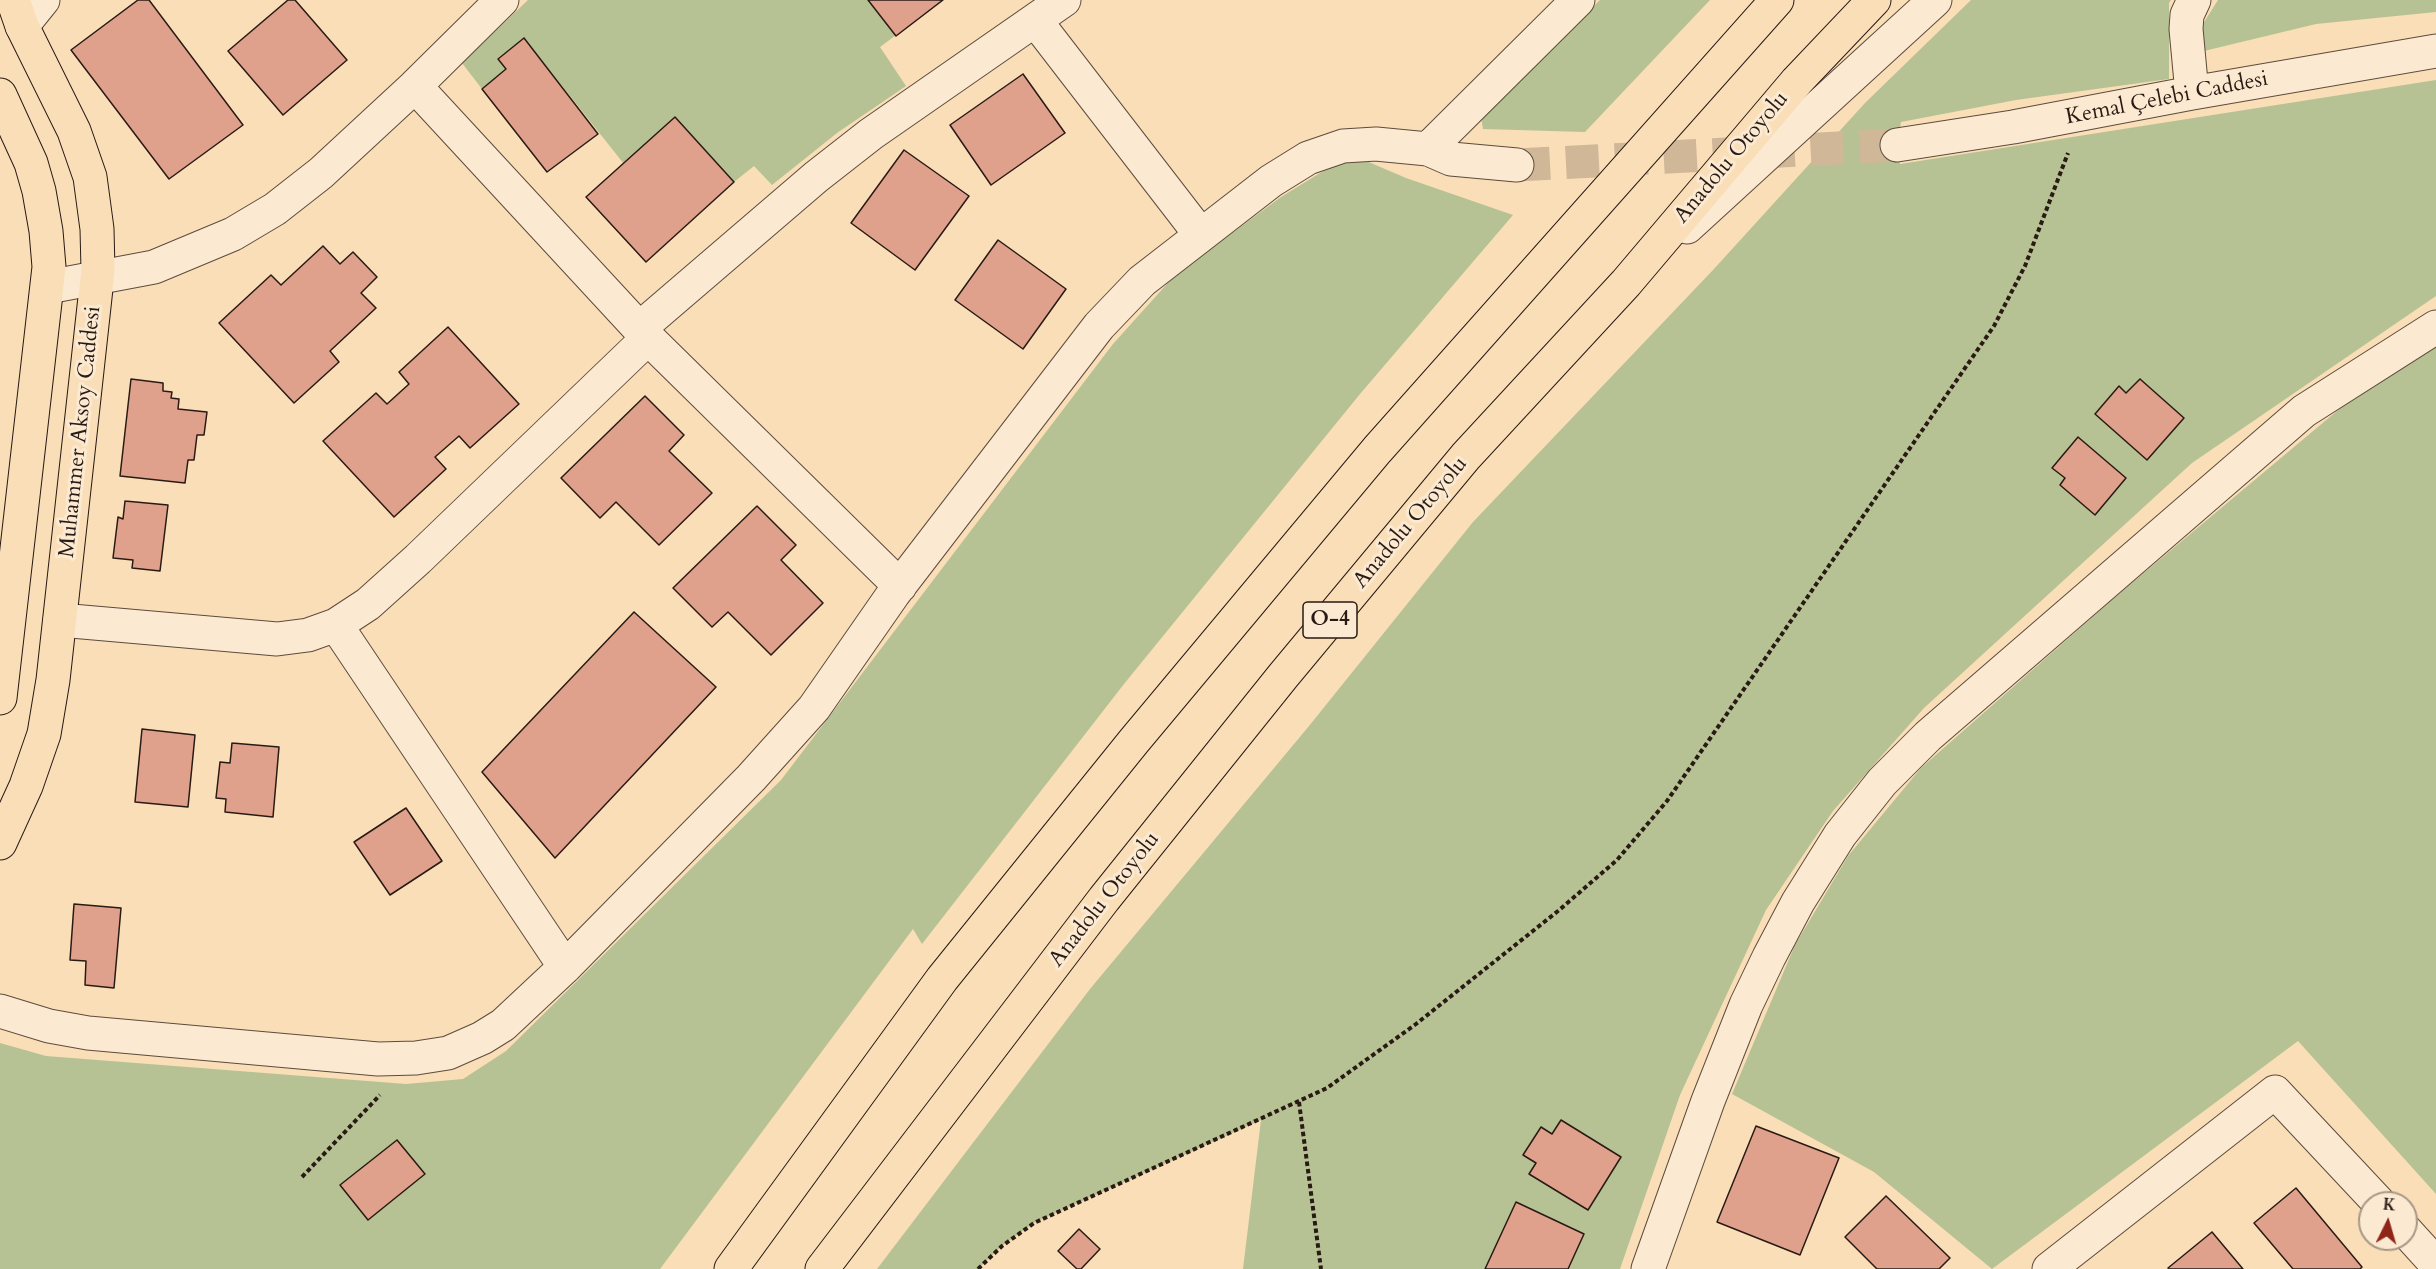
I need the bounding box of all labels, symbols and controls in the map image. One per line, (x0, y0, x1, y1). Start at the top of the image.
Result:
street label: Kemal Çelebi Caddesi (2064, 66, 2270, 132)
street label: Anadolu Otoyolu (1669, 87, 1795, 229)
street label: Muhammer Aksoy Caddesi (55, 305, 107, 559)
street label: Anadolu Otoyolu (1348, 452, 1474, 594)
road number: O-4 (1303, 602, 1357, 638)
street label: Anadolu Otoyolu (1044, 827, 1166, 973)
north arrow (2358, 1191, 2418, 1251)
text: K (2382, 1194, 2397, 1217)

